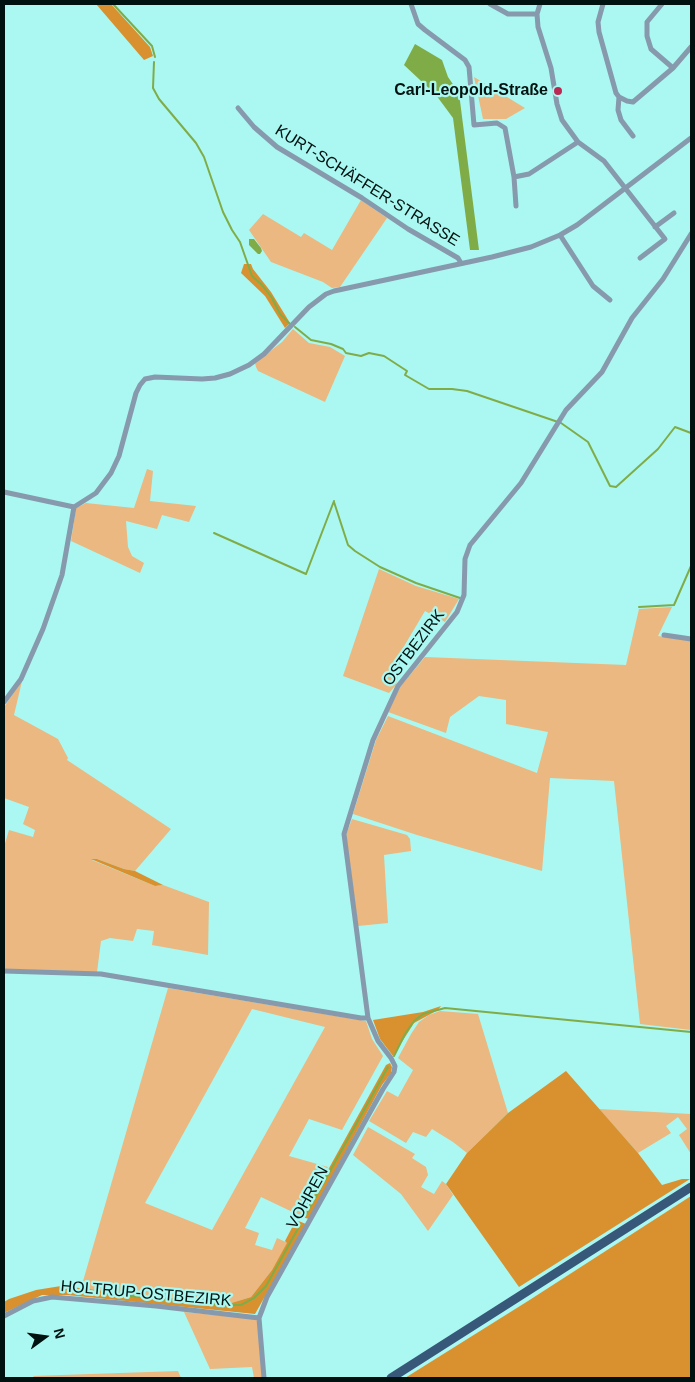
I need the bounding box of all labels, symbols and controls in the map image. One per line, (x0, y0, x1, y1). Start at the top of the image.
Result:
place label: Carl-Leopold-Straße (394, 81, 548, 101)
marker: Carl-Leopold-Straße (552, 85, 564, 97)
street label: KURT-SCHÄFFER-STRASSE (271, 121, 463, 251)
street label: OSTBEZIRK (379, 606, 449, 690)
street label: VOHREN (283, 1163, 333, 1233)
street label: HOLTRUP-OSTBEZIRK (60, 1277, 232, 1311)
north arrow (20, 1312, 70, 1362)
text: N (51, 1327, 69, 1340)

